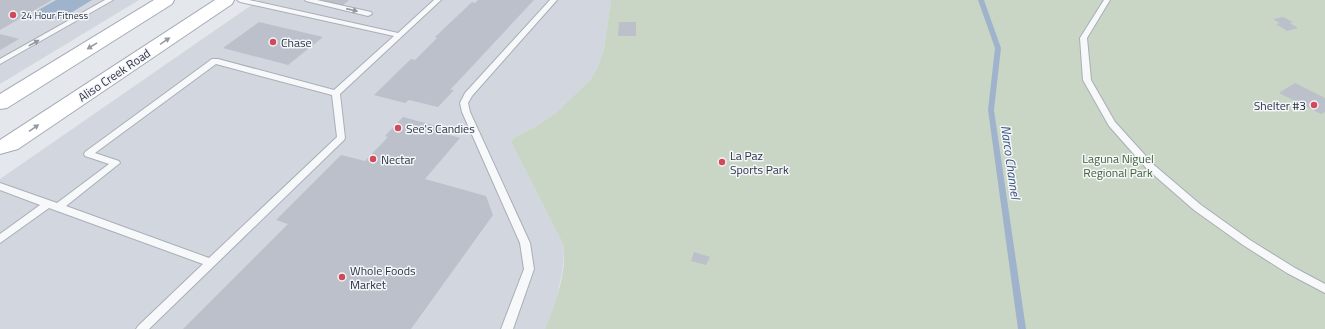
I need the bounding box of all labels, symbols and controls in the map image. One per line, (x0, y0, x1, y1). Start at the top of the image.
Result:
one-way arrow (346, 7, 358, 13)
place label: 24 Hour Fitness (21, 8, 88, 23)
marker: 24 Hour Fitness (8, 10, 18, 20)
place label: Chase (281, 33, 312, 52)
one-way arrow (160, 37, 170, 45)
marker: Chase (268, 37, 278, 47)
one-way arrow (28, 39, 40, 46)
one-way arrow (87, 42, 97, 50)
street label: Aliso Creek Road (74, 44, 154, 106)
place label: Shelter #3 (1254, 96, 1306, 115)
marker: Shelter #3 (1309, 100, 1319, 110)
place label: See's Candies (406, 119, 475, 138)
marker: See's Candies (393, 123, 403, 133)
water label: Narco Channel (996, 124, 1026, 202)
one-way arrow (28, 125, 40, 132)
place label: La Paz Sports Park (730, 146, 789, 179)
park label: Laguna Niguel Regional Park (1082, 149, 1154, 182)
place label: Nectar (381, 150, 415, 169)
marker: Nectar (368, 154, 378, 164)
marker: La Paz Sports Park (717, 157, 727, 167)
place label: Whole Foods Market (350, 261, 416, 294)
marker: Whole Foods Market (337, 272, 347, 282)

